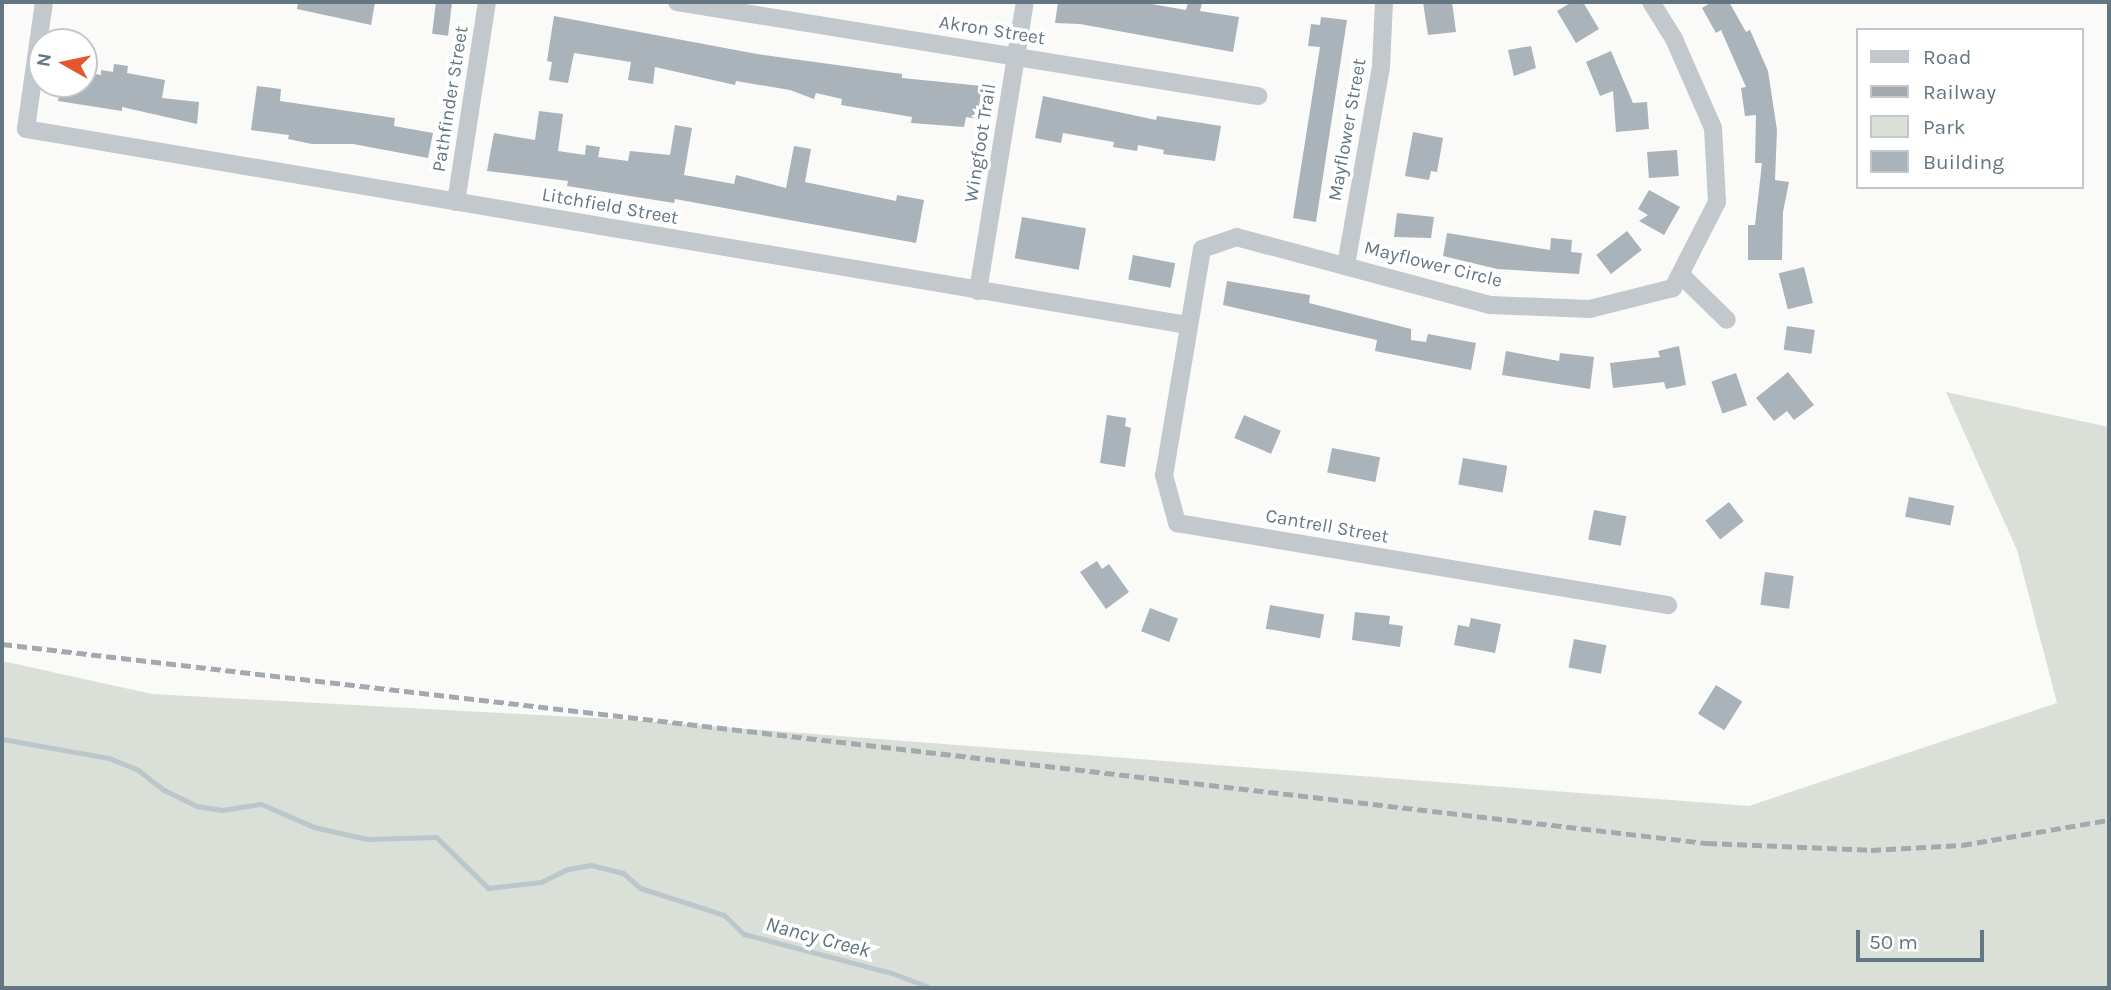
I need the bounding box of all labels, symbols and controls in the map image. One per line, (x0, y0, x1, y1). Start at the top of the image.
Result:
street label: Akron Street (937, 11, 1047, 51)
street label: Pathfinder Street (428, 24, 474, 174)
north arrow (28, 28, 98, 98)
legend (1856, 28, 2083, 189)
text: Road (1923, 45, 1971, 69)
text: N (32, 52, 56, 68)
street label: Mayflower Street (1324, 57, 1372, 203)
text: Railway (1923, 80, 1996, 104)
street label: Wingfoot Trail (960, 82, 1002, 204)
text: Park (1923, 115, 1966, 139)
text: Building (1923, 150, 2004, 174)
street label: Litchfield Street (540, 184, 680, 230)
street label: Mayflower Circle (1362, 237, 1504, 293)
street label: Cantrell Street (1264, 505, 1390, 549)
water label: Nancy Creek (763, 911, 873, 963)
scale bar (1859, 916, 1987, 960)
text: 50 m (1869, 930, 1918, 954)

